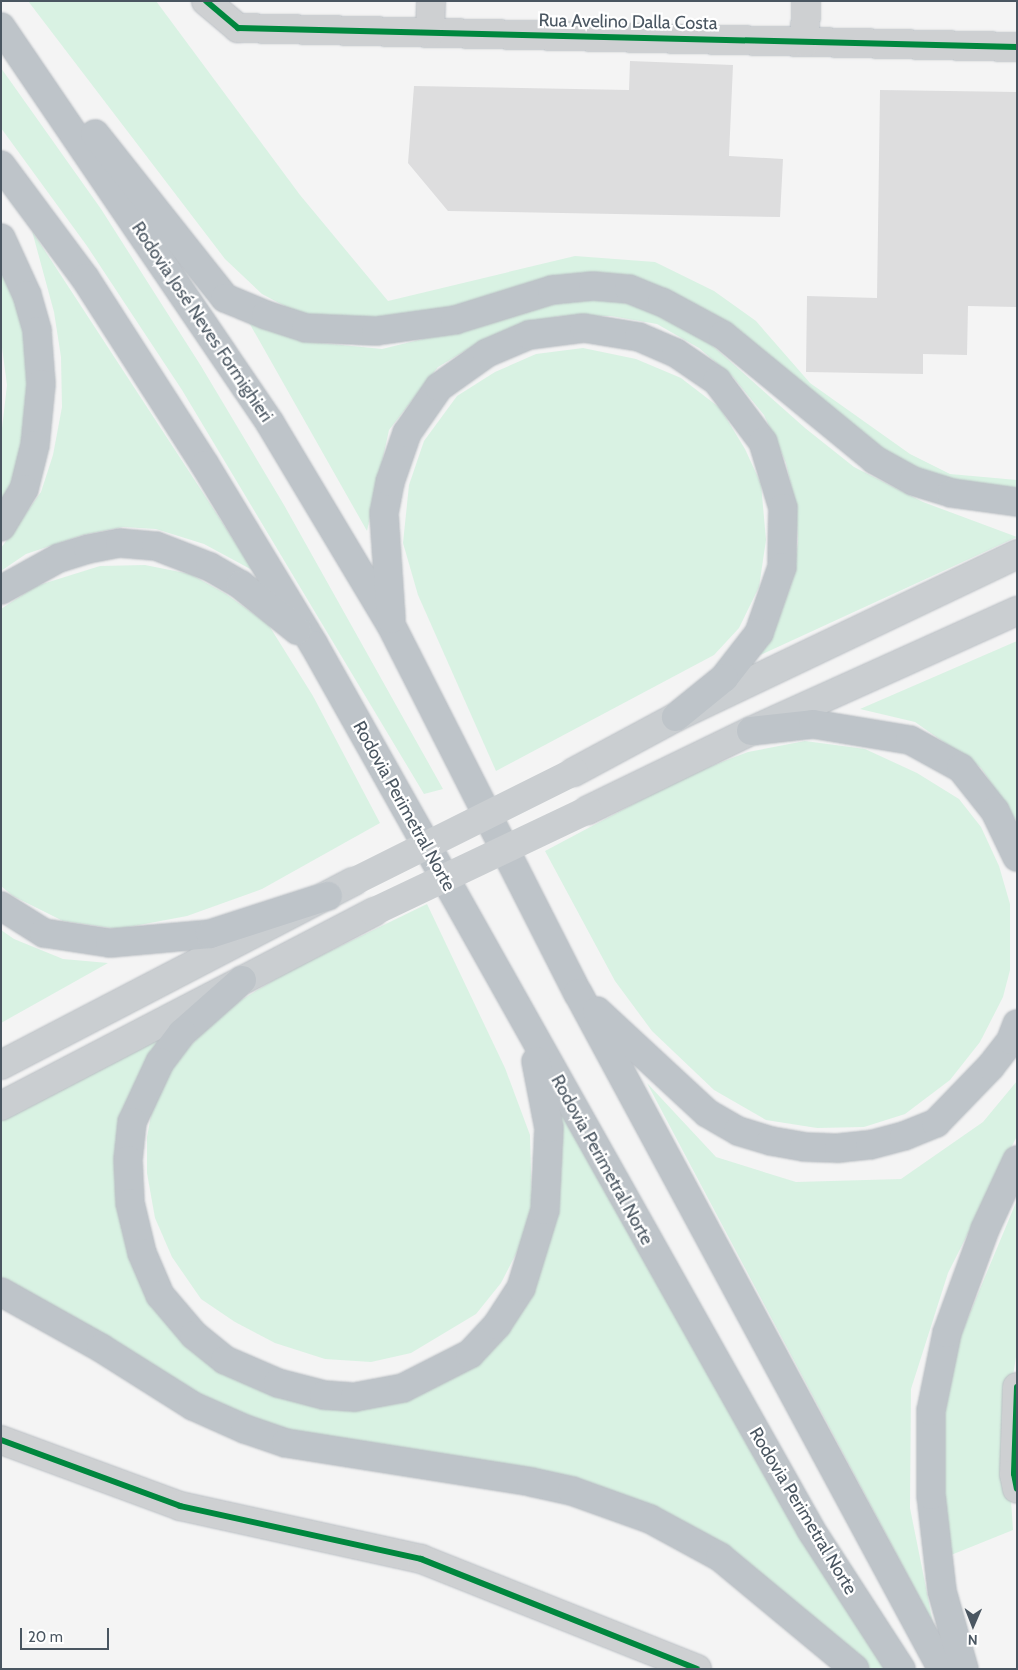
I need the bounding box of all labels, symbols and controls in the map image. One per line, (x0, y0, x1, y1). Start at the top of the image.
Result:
street label: Rua Avelino Dalla Costa (538, 10, 718, 34)
street label: Rodovia José Neves Formighieri (127, 218, 277, 426)
street label: Rodovia Perimetral Norte (348, 717, 460, 895)
street label: Rodovia Perimetral Norte (546, 1071, 658, 1249)
street label: Rodovia Perimetral Norte (745, 1424, 861, 1598)
north arrow (948, 1600, 998, 1650)
scale bar (22, 1618, 111, 1650)
text: 20 m (28, 1628, 63, 1646)
text: N (968, 1631, 978, 1649)

